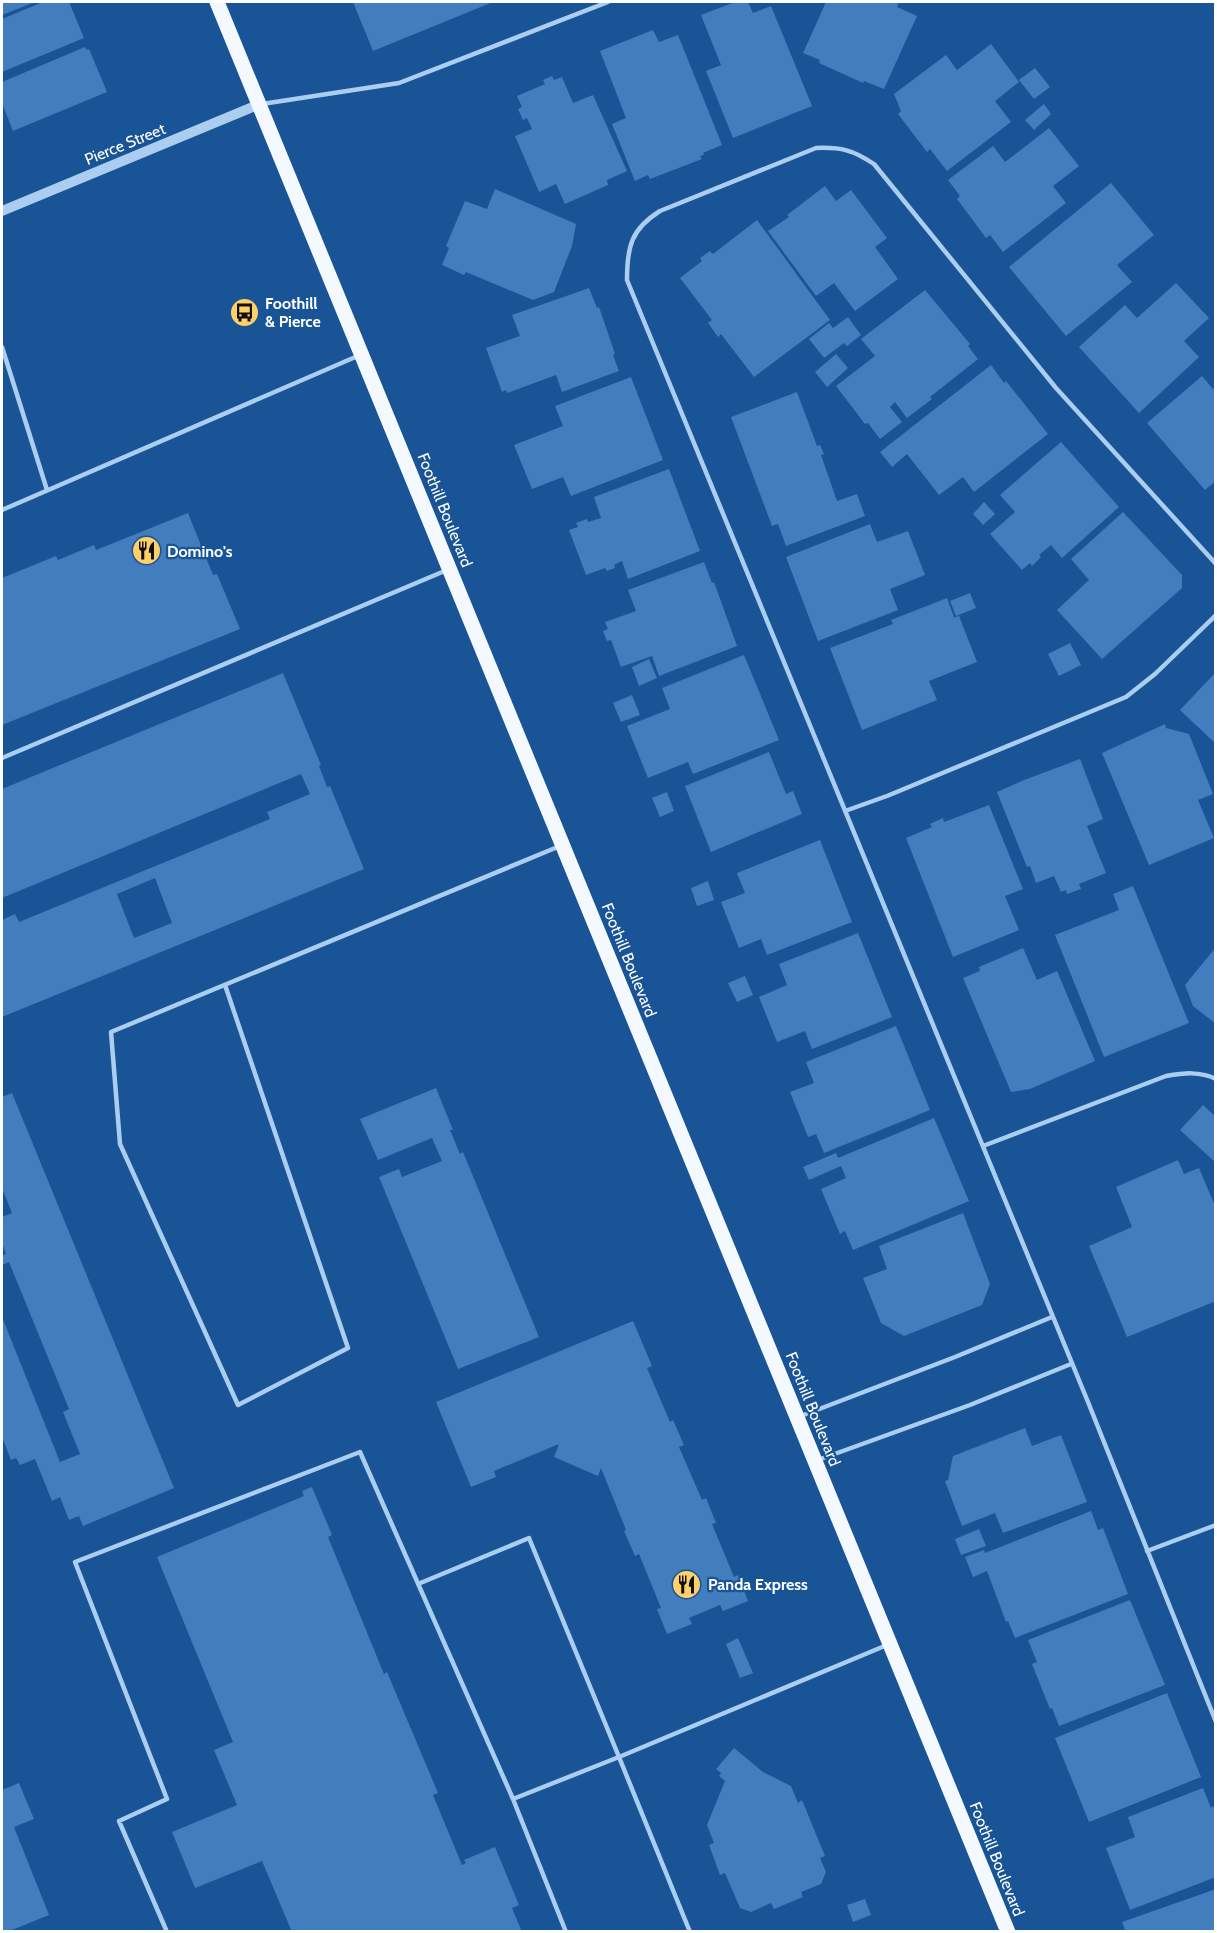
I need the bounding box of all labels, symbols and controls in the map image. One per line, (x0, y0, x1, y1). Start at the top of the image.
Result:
street label: Pierce Street (82, 119, 169, 169)
place label: Foothill & Pierce (265, 294, 321, 331)
bus stop icon: Foothill & Pierce (228, 296, 260, 328)
street label: Foothill Boulevard (413, 450, 477, 570)
restaurant icon: Domino's (130, 535, 162, 567)
place label: Domino's (167, 542, 233, 561)
street label: Foothill Boulevard (597, 900, 661, 1020)
street label: Foothill Boulevard (781, 1349, 845, 1469)
restaurant icon: Panda Express (671, 1568, 703, 1600)
place label: Panda Express (708, 1575, 808, 1594)
street label: Foothill Boulevard (965, 1799, 1029, 1919)

